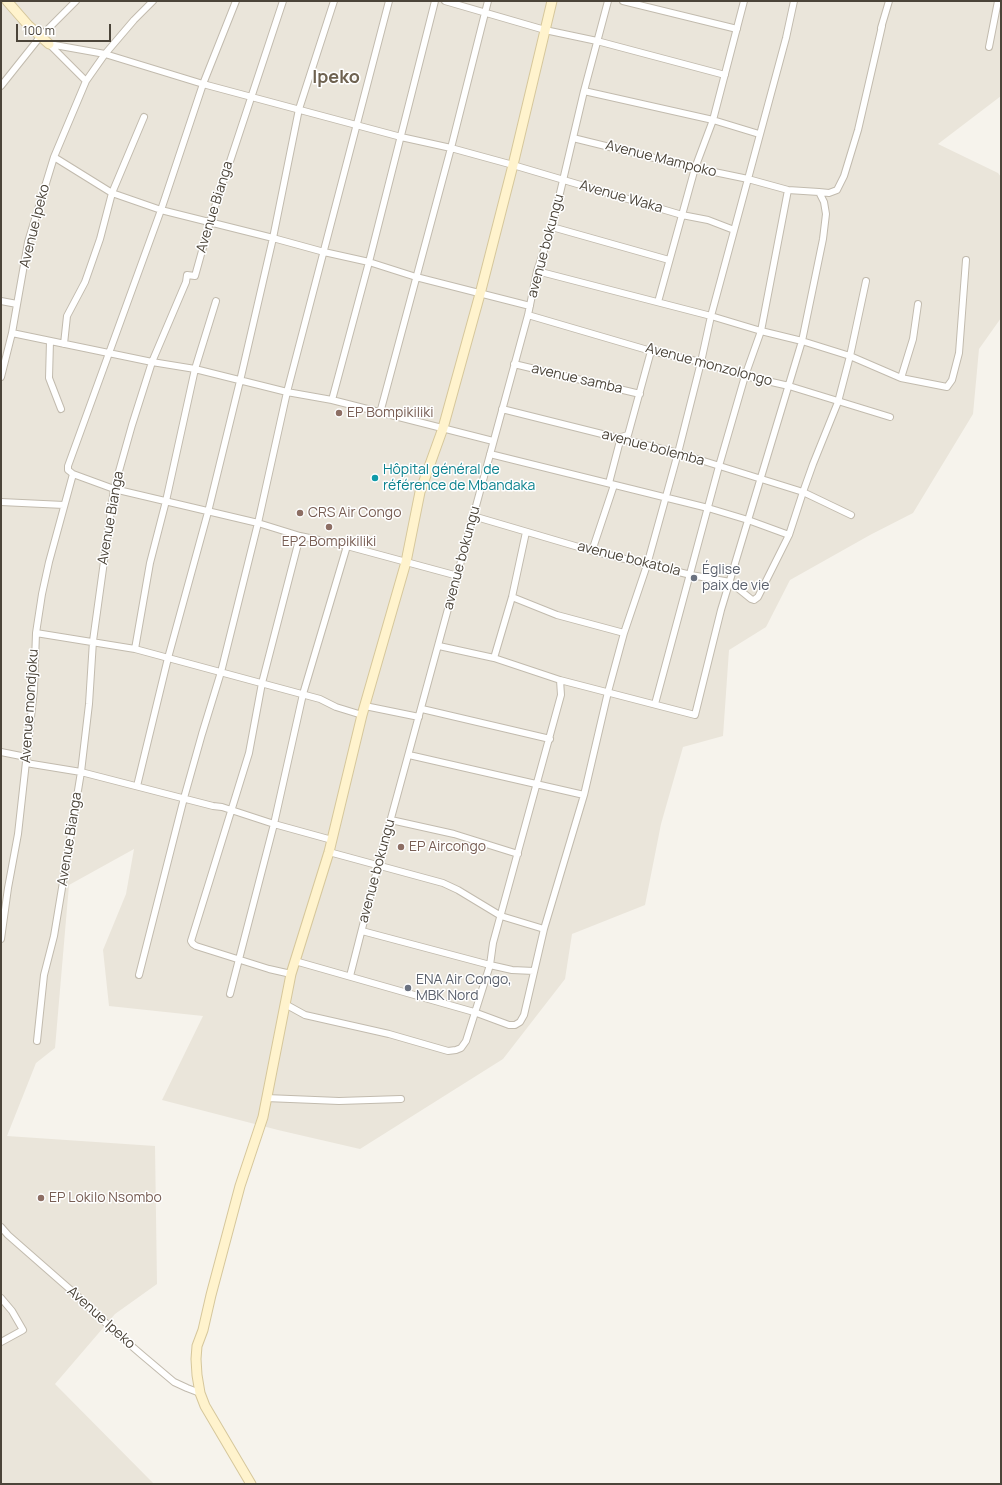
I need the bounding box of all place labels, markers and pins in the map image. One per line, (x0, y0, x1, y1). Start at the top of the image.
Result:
place label: EP Bompikiliki (347, 405, 433, 421)
marker: EP Bompikiliki (334, 408, 344, 418)
place label: Hôpital général de référence de Mbandaka (383, 462, 535, 494)
marker: Hôpital général de référence de Mbandaka (370, 473, 380, 483)
place label: CRS Air Congo (308, 505, 401, 521)
marker: CRS Air Congo (295, 508, 305, 518)
marker: EP2 Bompikiliki (324, 522, 334, 532)
place label: EP2 Bompikiliki (282, 534, 376, 550)
place label: Église paix de vie (702, 562, 769, 594)
marker: Église paix de vie (689, 573, 699, 583)
place label: EP Aircongo (409, 839, 486, 855)
marker: EP Aircongo (396, 842, 406, 852)
place label: ENA Air Congo, MBK Nord (416, 972, 512, 1004)
marker: ENA Air Congo, MBK Nord (403, 983, 413, 993)
place label: EP Lokilo Nsombo (49, 1190, 162, 1206)
marker: EP Lokilo Nsombo (36, 1193, 46, 1203)

